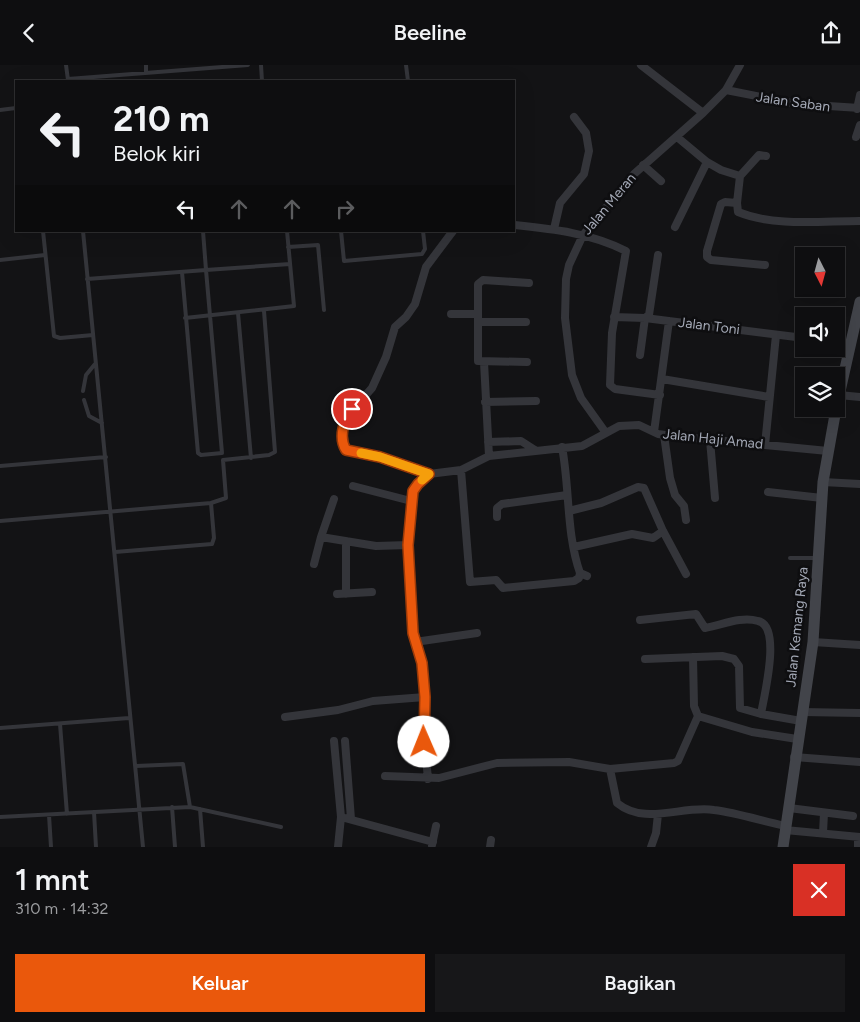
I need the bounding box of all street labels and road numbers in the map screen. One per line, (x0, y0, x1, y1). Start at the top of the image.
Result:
street label: Jalan Saban (755, 88, 831, 116)
street label: Jalan Meran (578, 170, 640, 238)
street label: Jalan Toni (677, 314, 741, 338)
street label: Jalan Haji Amad (662, 425, 764, 453)
street label: Jalan Kemang Raya (782, 566, 812, 688)

